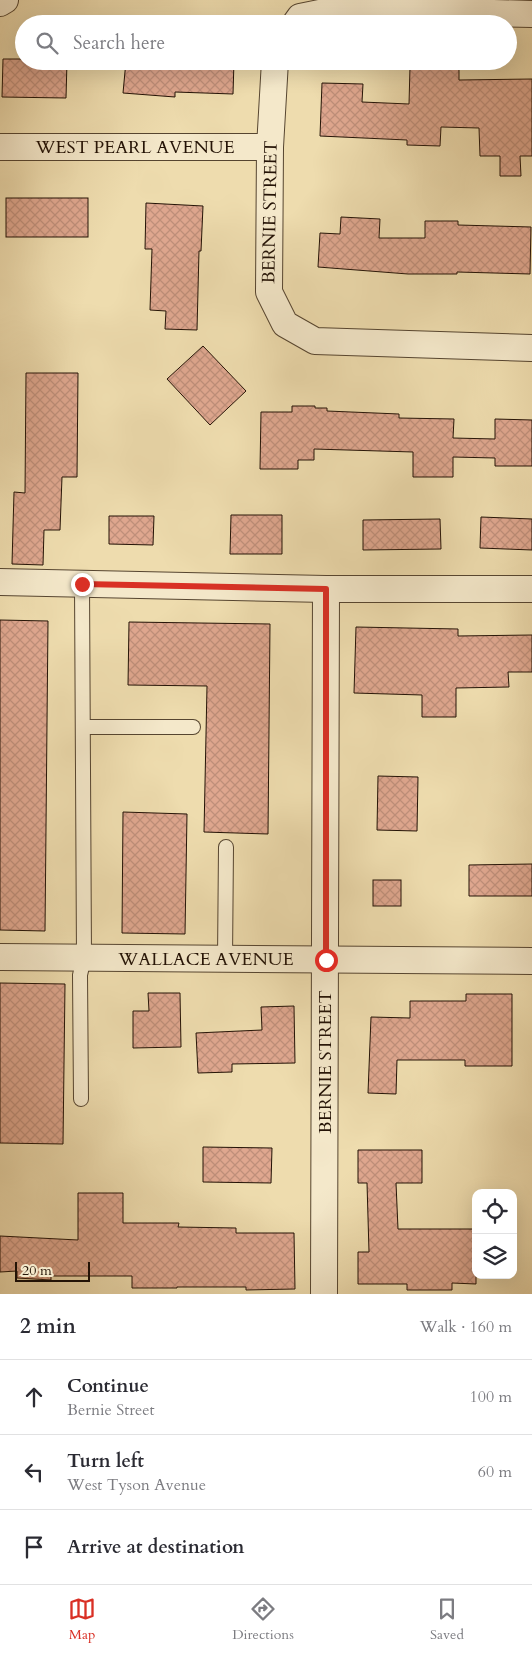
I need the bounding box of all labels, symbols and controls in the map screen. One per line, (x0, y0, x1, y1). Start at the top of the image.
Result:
search box (15, 15, 517, 70)
icon: search (33, 29, 61, 57)
text: Search here (73, 30, 165, 56)
street label: WEST PEARL AVENUE (34, 135, 235, 160)
street label: BERNIE STREET (256, 140, 284, 284)
route end (71, 573, 94, 596)
street label: WALLACE AVENUE (117, 947, 294, 972)
route start (315, 949, 338, 972)
street label: BERNIE STREET (313, 990, 338, 1134)
map controls (472, 1189, 517, 1279)
button: locate (472, 1189, 517, 1234)
button: layers (472, 1234, 517, 1279)
scale bar (15, 1259, 90, 1282)
text: 20 m (22, 1261, 52, 1280)
text: 2 min (20, 1312, 76, 1341)
text: Walk · 160 m (420, 1316, 512, 1338)
text: Continue (67, 1373, 149, 1399)
icon: ahead (20, 1383, 48, 1411)
text: 100 m (470, 1386, 512, 1408)
text: Bernie Street (67, 1399, 155, 1421)
text: Turn left (67, 1448, 144, 1474)
icon: left (20, 1458, 48, 1486)
text: 60 m (478, 1461, 512, 1483)
text: West Tyson Avenue (67, 1474, 206, 1496)
icon: arrive (20, 1533, 48, 1561)
text: Arrive at destination (67, 1534, 244, 1560)
tab: Map (68, 1595, 96, 1644)
tab: Directions (232, 1595, 294, 1644)
tab: Saved (430, 1595, 464, 1644)

